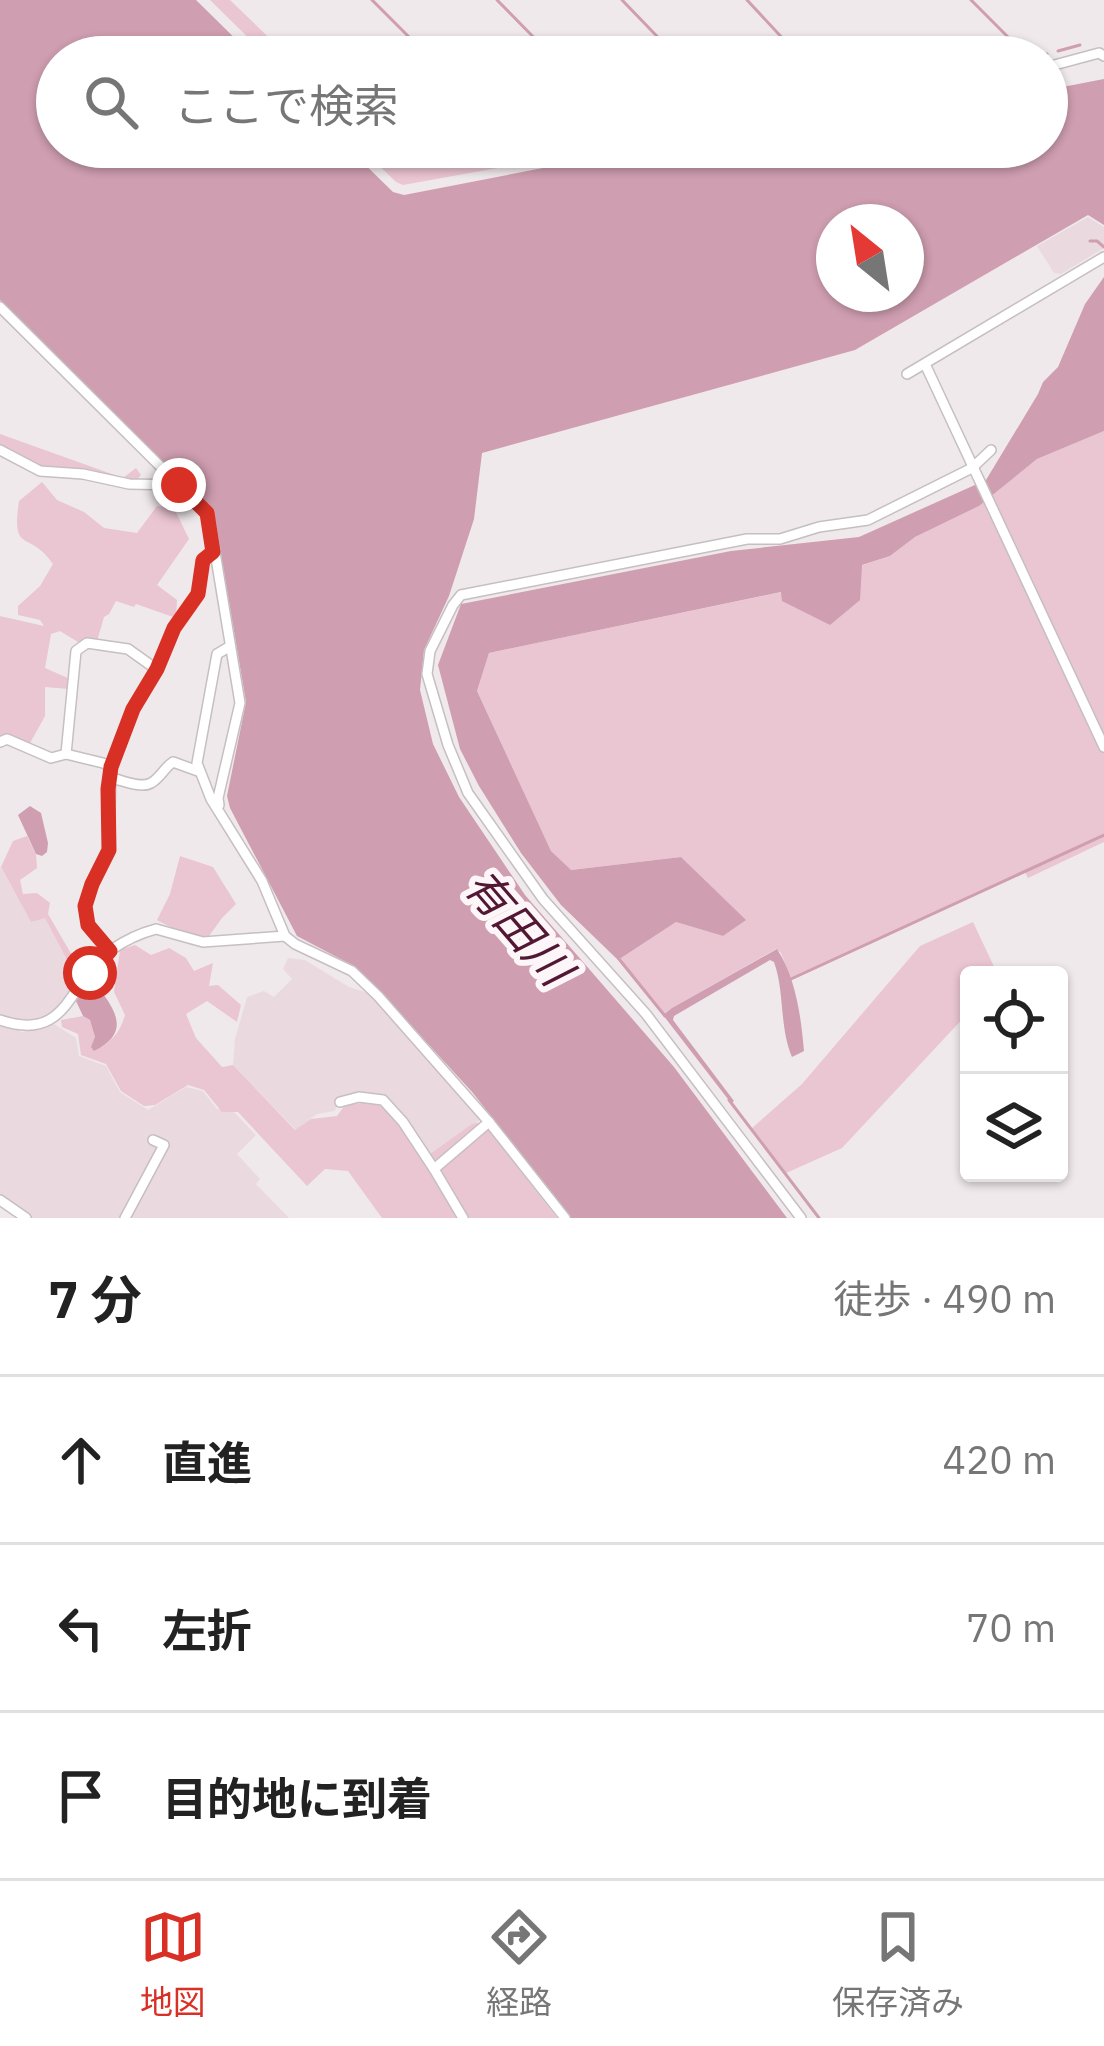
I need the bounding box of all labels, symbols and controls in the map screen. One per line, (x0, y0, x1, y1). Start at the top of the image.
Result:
search box (36, 36, 1068, 168)
icon: search (78, 69, 144, 135)
text: ここで検索 (174, 76, 399, 134)
north arrow (816, 204, 924, 312)
route end (152, 458, 206, 512)
water label: 有田川 (453, 856, 588, 999)
route start (63, 946, 117, 1000)
map controls (960, 966, 1068, 1182)
button: locate (960, 966, 1068, 1074)
button: layers (960, 1074, 1068, 1182)
text: 7 分 (48, 1266, 142, 1332)
text: 徒歩 · 490 m (833, 1273, 1056, 1324)
icon: ahead (48, 1427, 114, 1493)
text: 直進 (162, 1433, 252, 1491)
text: 420 m (943, 1434, 1056, 1485)
icon: left (48, 1595, 114, 1661)
text: 左折 (162, 1601, 252, 1659)
text: 70 m (966, 1602, 1056, 1653)
icon: arrive (48, 1763, 114, 1829)
text: 目的地に到着 (162, 1769, 432, 1827)
tab: 地図 (140, 1904, 206, 2024)
tab: 経路 (486, 1904, 552, 2024)
tab: 保存済み (832, 1904, 964, 2024)

